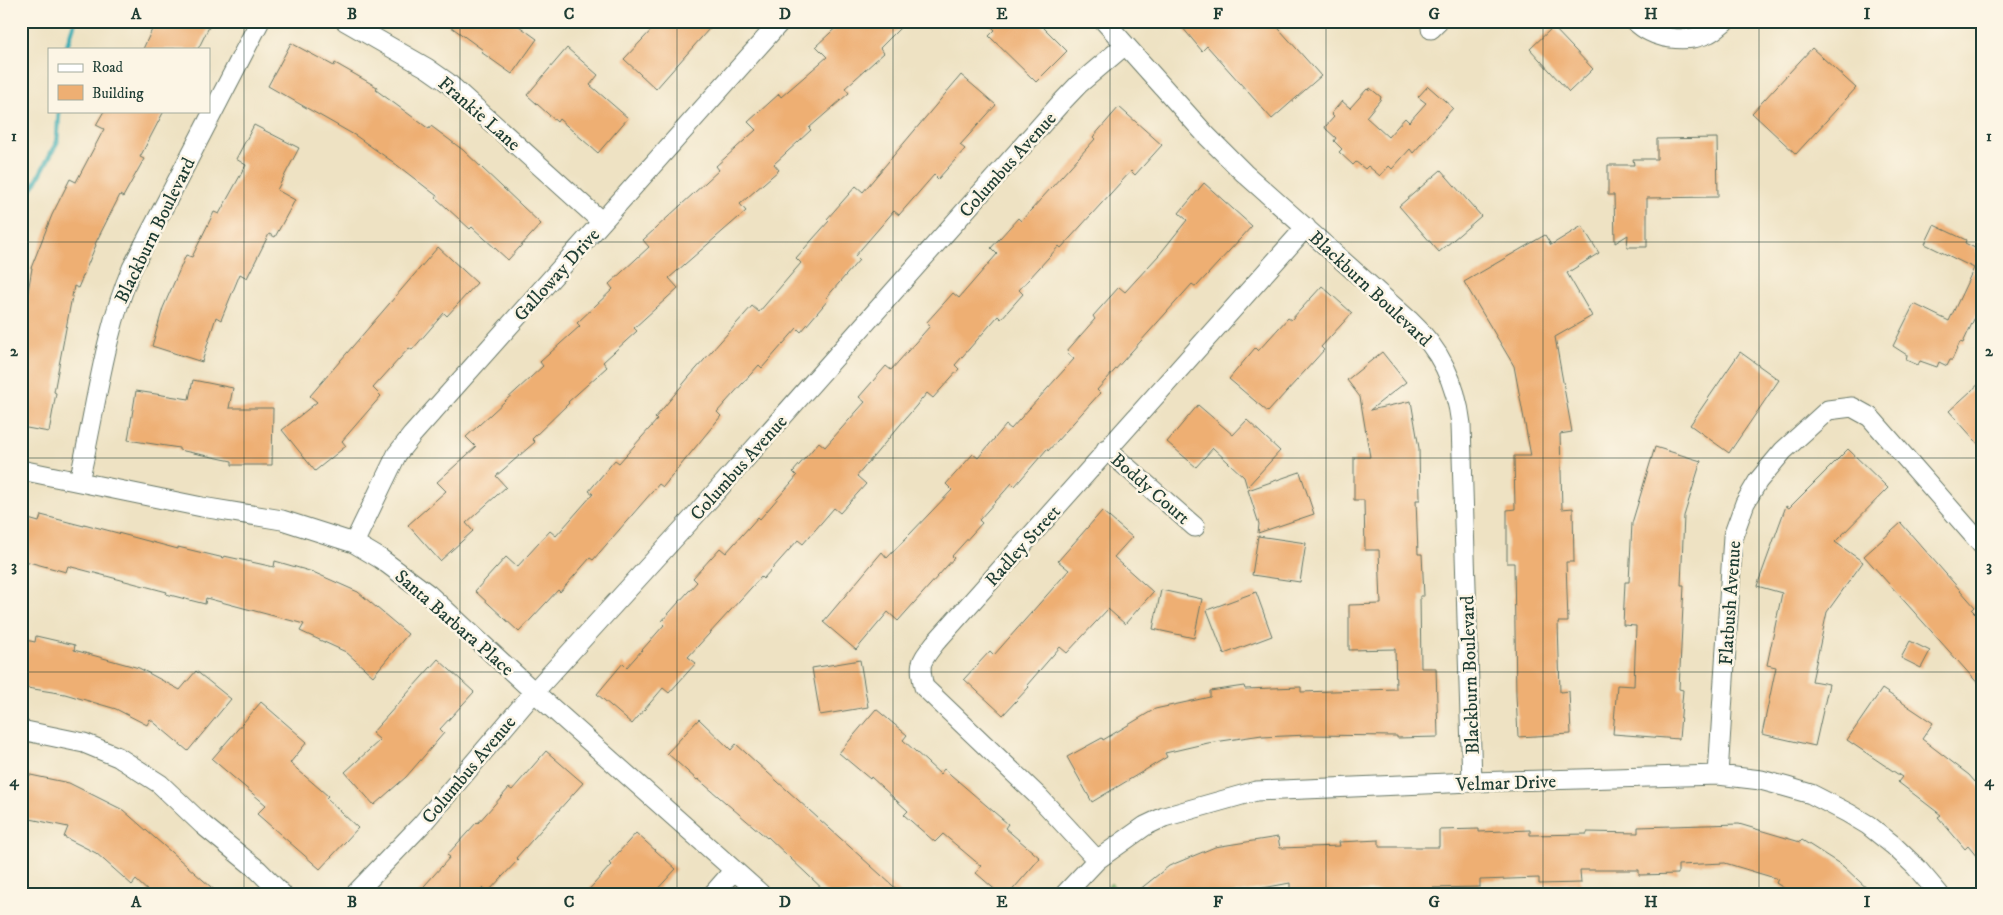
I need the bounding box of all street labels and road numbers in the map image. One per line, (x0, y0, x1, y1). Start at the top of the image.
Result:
street label: Frankie Lane (433, 72, 525, 156)
street label: Columbus Avenue (955, 107, 1062, 223)
street label: Blackburn Boulevard (110, 154, 201, 307)
street label: Galloway Drive (509, 224, 605, 326)
street label: Blackburn Boulevard (1304, 226, 1436, 352)
street label: Columbus Avenue (686, 410, 793, 526)
street label: Boddy Court (1106, 449, 1194, 530)
street label: Radley Street (981, 501, 1066, 592)
street label: Flatbush Avenue (1715, 540, 1746, 666)
street label: Santa Barbara Place (390, 565, 518, 681)
street label: Blackburn Boulevard (1456, 594, 1485, 755)
street label: Columbus Avenue (417, 711, 521, 829)
street label: Velmar Drive (1454, 770, 1557, 797)

